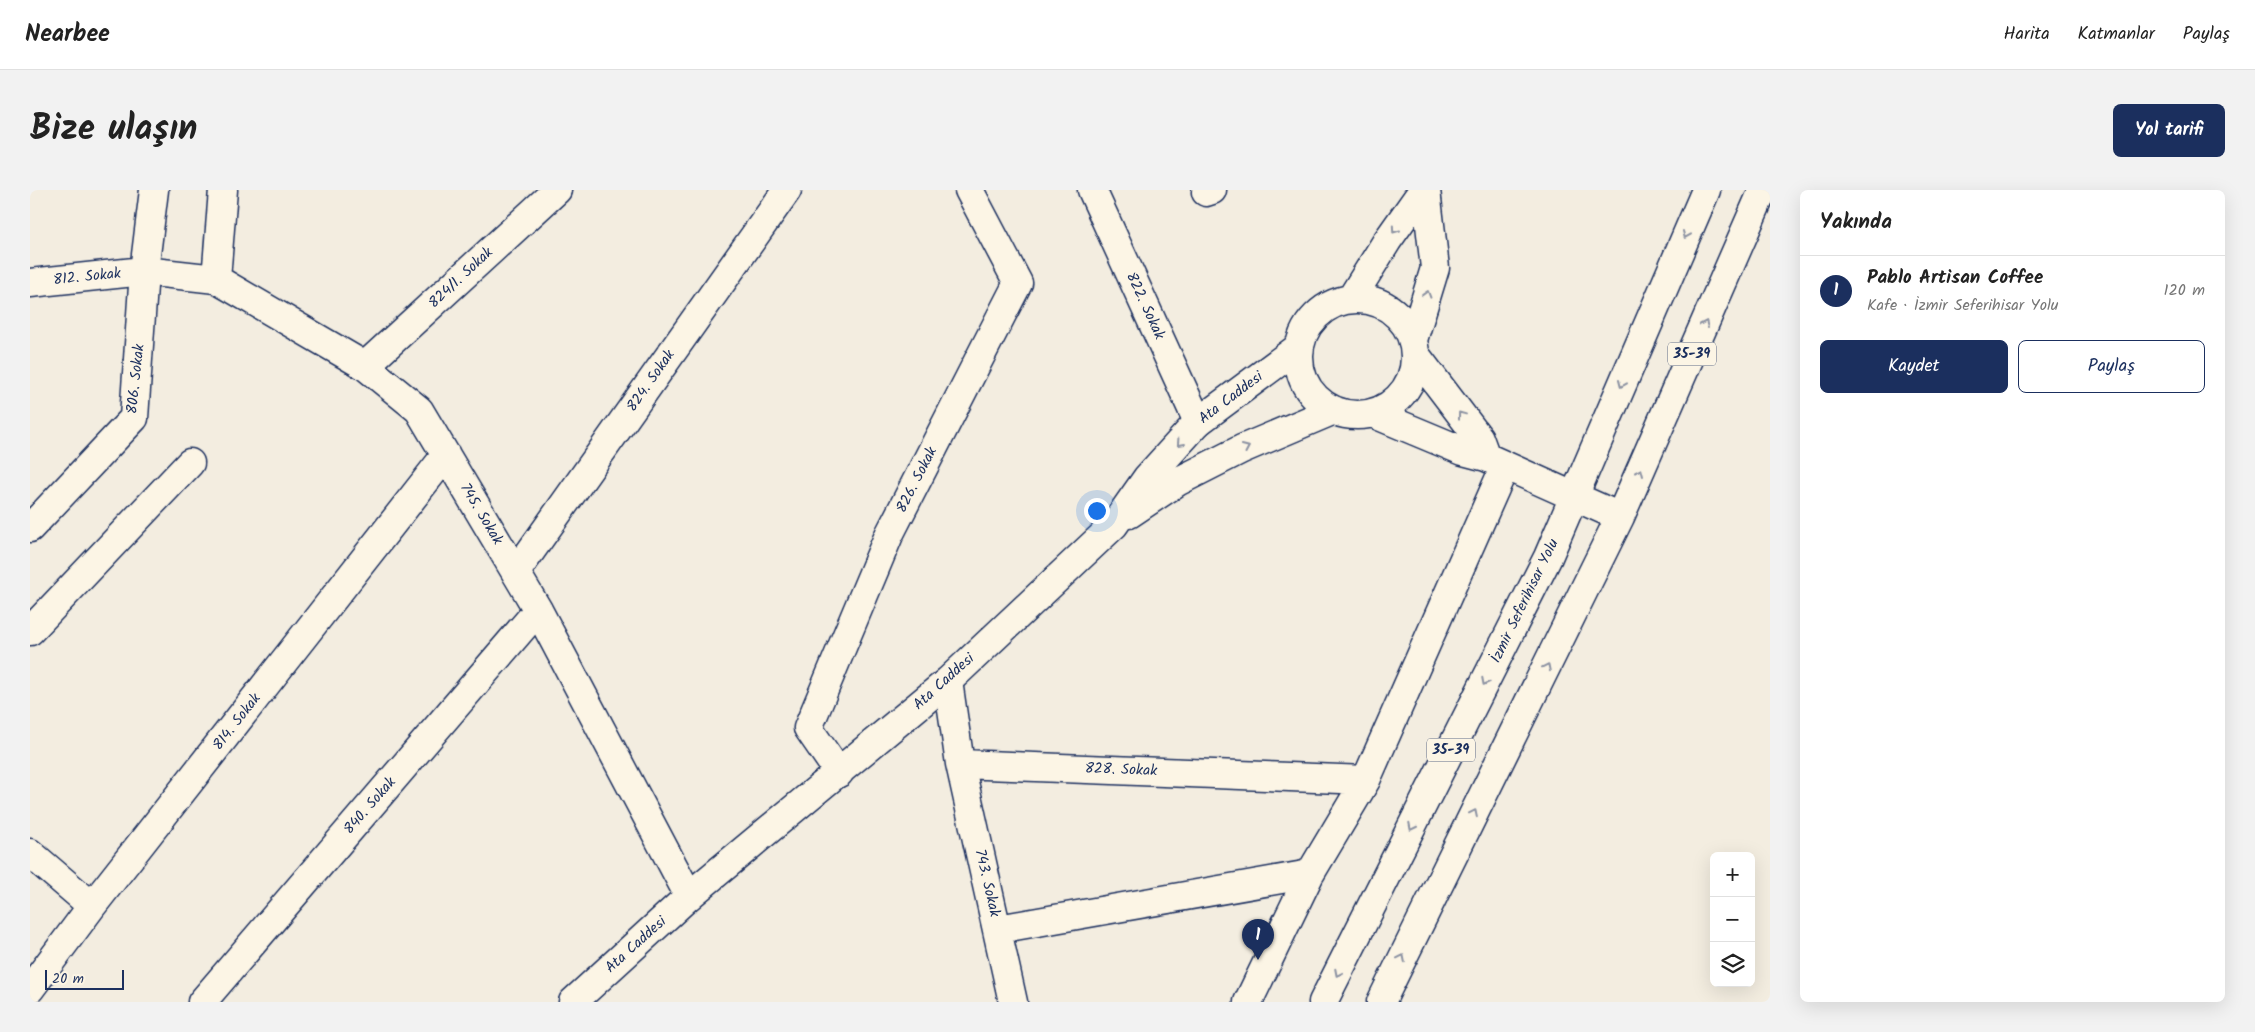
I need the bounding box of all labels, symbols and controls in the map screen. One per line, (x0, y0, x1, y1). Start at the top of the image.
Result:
text: Nearbee (25, 15, 110, 54)
text: Harita (2003, 20, 2050, 49)
text: Katmanlar (2078, 20, 2155, 49)
text: Paylaş (2183, 20, 2230, 49)
text: Bize ulaşın (30, 102, 197, 158)
button: Yol tarifi (2113, 104, 2225, 157)
text: Yakında (1820, 206, 1892, 239)
one-way arrow (1392, 224, 1401, 234)
one-way arrow (1682, 230, 1693, 239)
street label: 824/1. Sokak (423, 241, 500, 315)
street label: 812. Sokak (52, 261, 123, 292)
text: Pablo Artisan Coffee (1867, 263, 2043, 293)
street label: 822. Sokak (1119, 268, 1171, 345)
text: 1 (1834, 278, 1838, 303)
text: 120 m (2164, 278, 2205, 303)
one-way arrow (1421, 290, 1431, 298)
text: Kafe · İzmir Seferihisar Yolu (1867, 293, 2059, 318)
one-way arrow (1698, 320, 1709, 329)
button: Kaydet (1820, 340, 2008, 393)
button: Paylaş (2018, 340, 2205, 393)
street label: 806. Sokak (120, 342, 152, 415)
road number: 35-39 (1668, 342, 1716, 365)
street label: 824. Sokak (621, 344, 682, 417)
street label: Ata Caddesi (1194, 365, 1270, 430)
one-way arrow (1617, 379, 1628, 388)
one-way arrow (1459, 412, 1467, 421)
one-way arrow (1177, 437, 1186, 446)
street label: 826. Sokak (890, 442, 944, 517)
one-way arrow (1241, 443, 1250, 454)
one-way arrow (1633, 468, 1644, 477)
street label: 745. Sokak (453, 478, 509, 550)
your location (1084, 498, 1110, 524)
street label: İzmir Seferihisar Yolu (1484, 535, 1566, 667)
street label: Ata Caddesi (908, 647, 981, 716)
one-way arrow (1541, 663, 1551, 672)
one-way arrow (1481, 677, 1491, 686)
street label: 814. Sokak (207, 687, 268, 756)
road number: 35-39 (1427, 738, 1475, 762)
street label: 828. Sokak (1084, 757, 1158, 783)
street label: 840. Sokak (338, 771, 403, 840)
one-way arrow (1468, 809, 1479, 818)
one-way arrow (1408, 822, 1418, 831)
street label: 743. Sokak (968, 847, 1007, 920)
map controls (1710, 852, 1755, 987)
button: + (1710, 852, 1755, 897)
button: − (1710, 897, 1755, 942)
street label: Ata Caddesi (600, 910, 673, 979)
pin: 1 (1242, 919, 1274, 960)
button: layers (1710, 942, 1755, 987)
one-way arrow (1396, 954, 1406, 963)
scale bar (45, 967, 124, 990)
one-way arrow (1334, 967, 1344, 976)
text: 20 m (52, 968, 84, 990)

